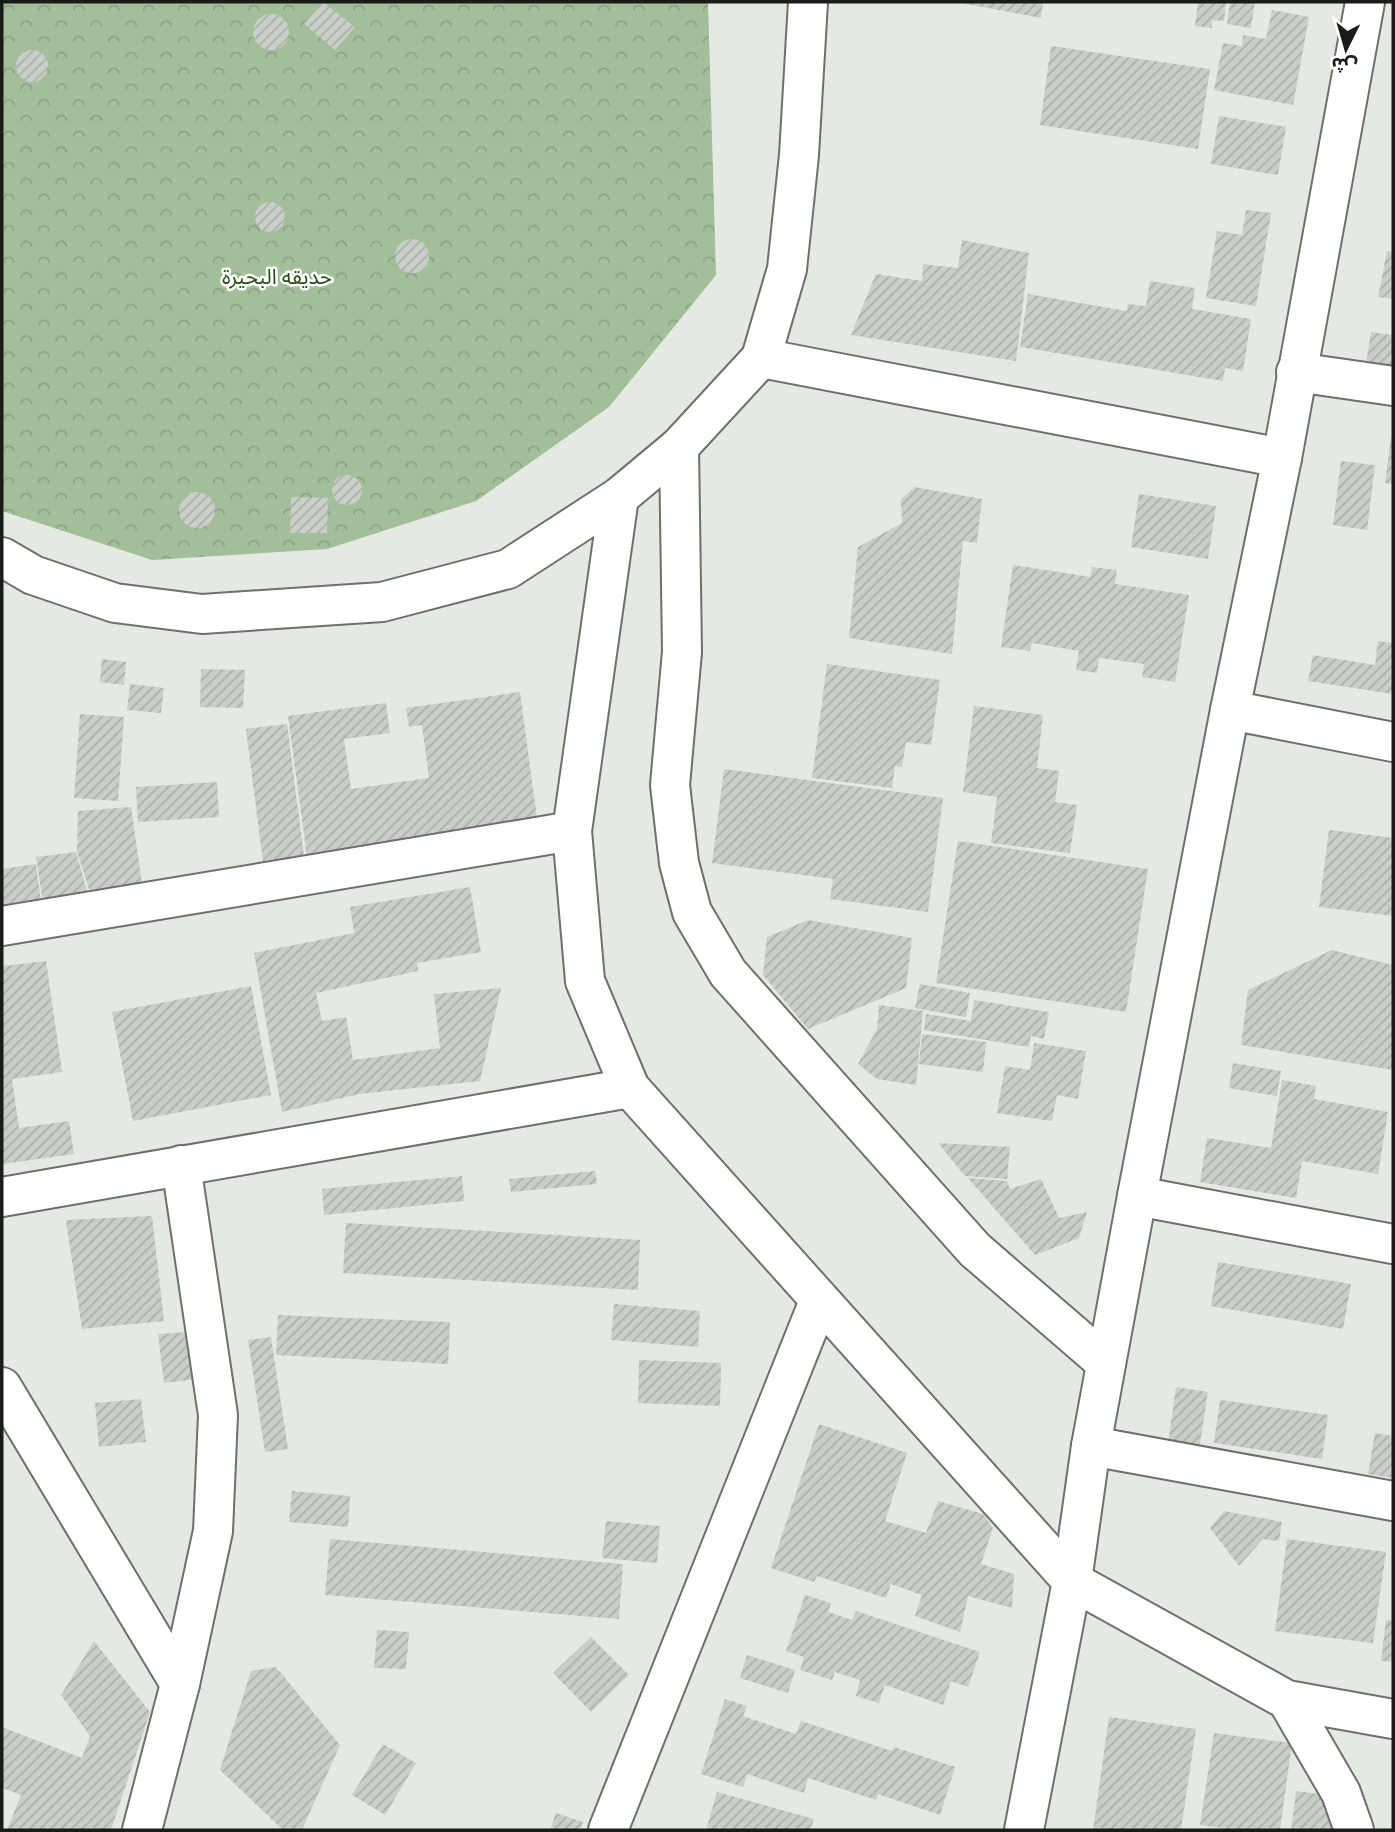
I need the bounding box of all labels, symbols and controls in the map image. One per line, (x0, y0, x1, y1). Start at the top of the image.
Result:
north arrow (1311, 14, 1381, 84)
text: ش (1331, 53, 1359, 78)
park label: حديقه البحيرة (222, 264, 332, 290)

